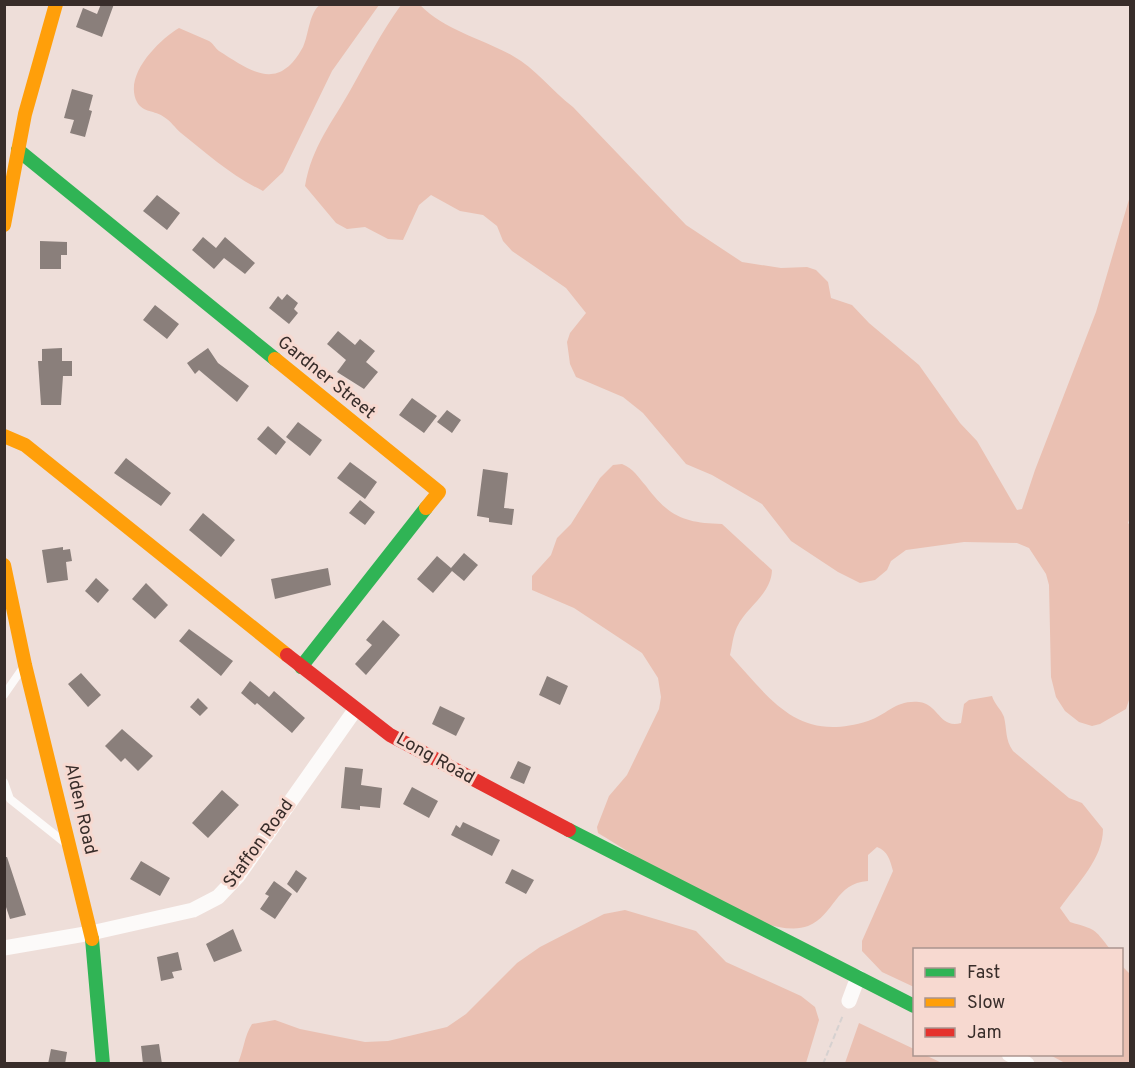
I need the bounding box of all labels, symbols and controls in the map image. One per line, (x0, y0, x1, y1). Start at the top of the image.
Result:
street label: Gardner Street (272, 331, 380, 425)
street label: Long Road (392, 728, 478, 790)
street label: Alden Road (58, 761, 102, 857)
street label: Staffon Road (219, 795, 299, 893)
legend (913, 948, 1123, 1056)
text: Fast (967, 962, 1000, 985)
text: Slow (967, 992, 1005, 1015)
text: Jam (967, 1022, 1002, 1045)

